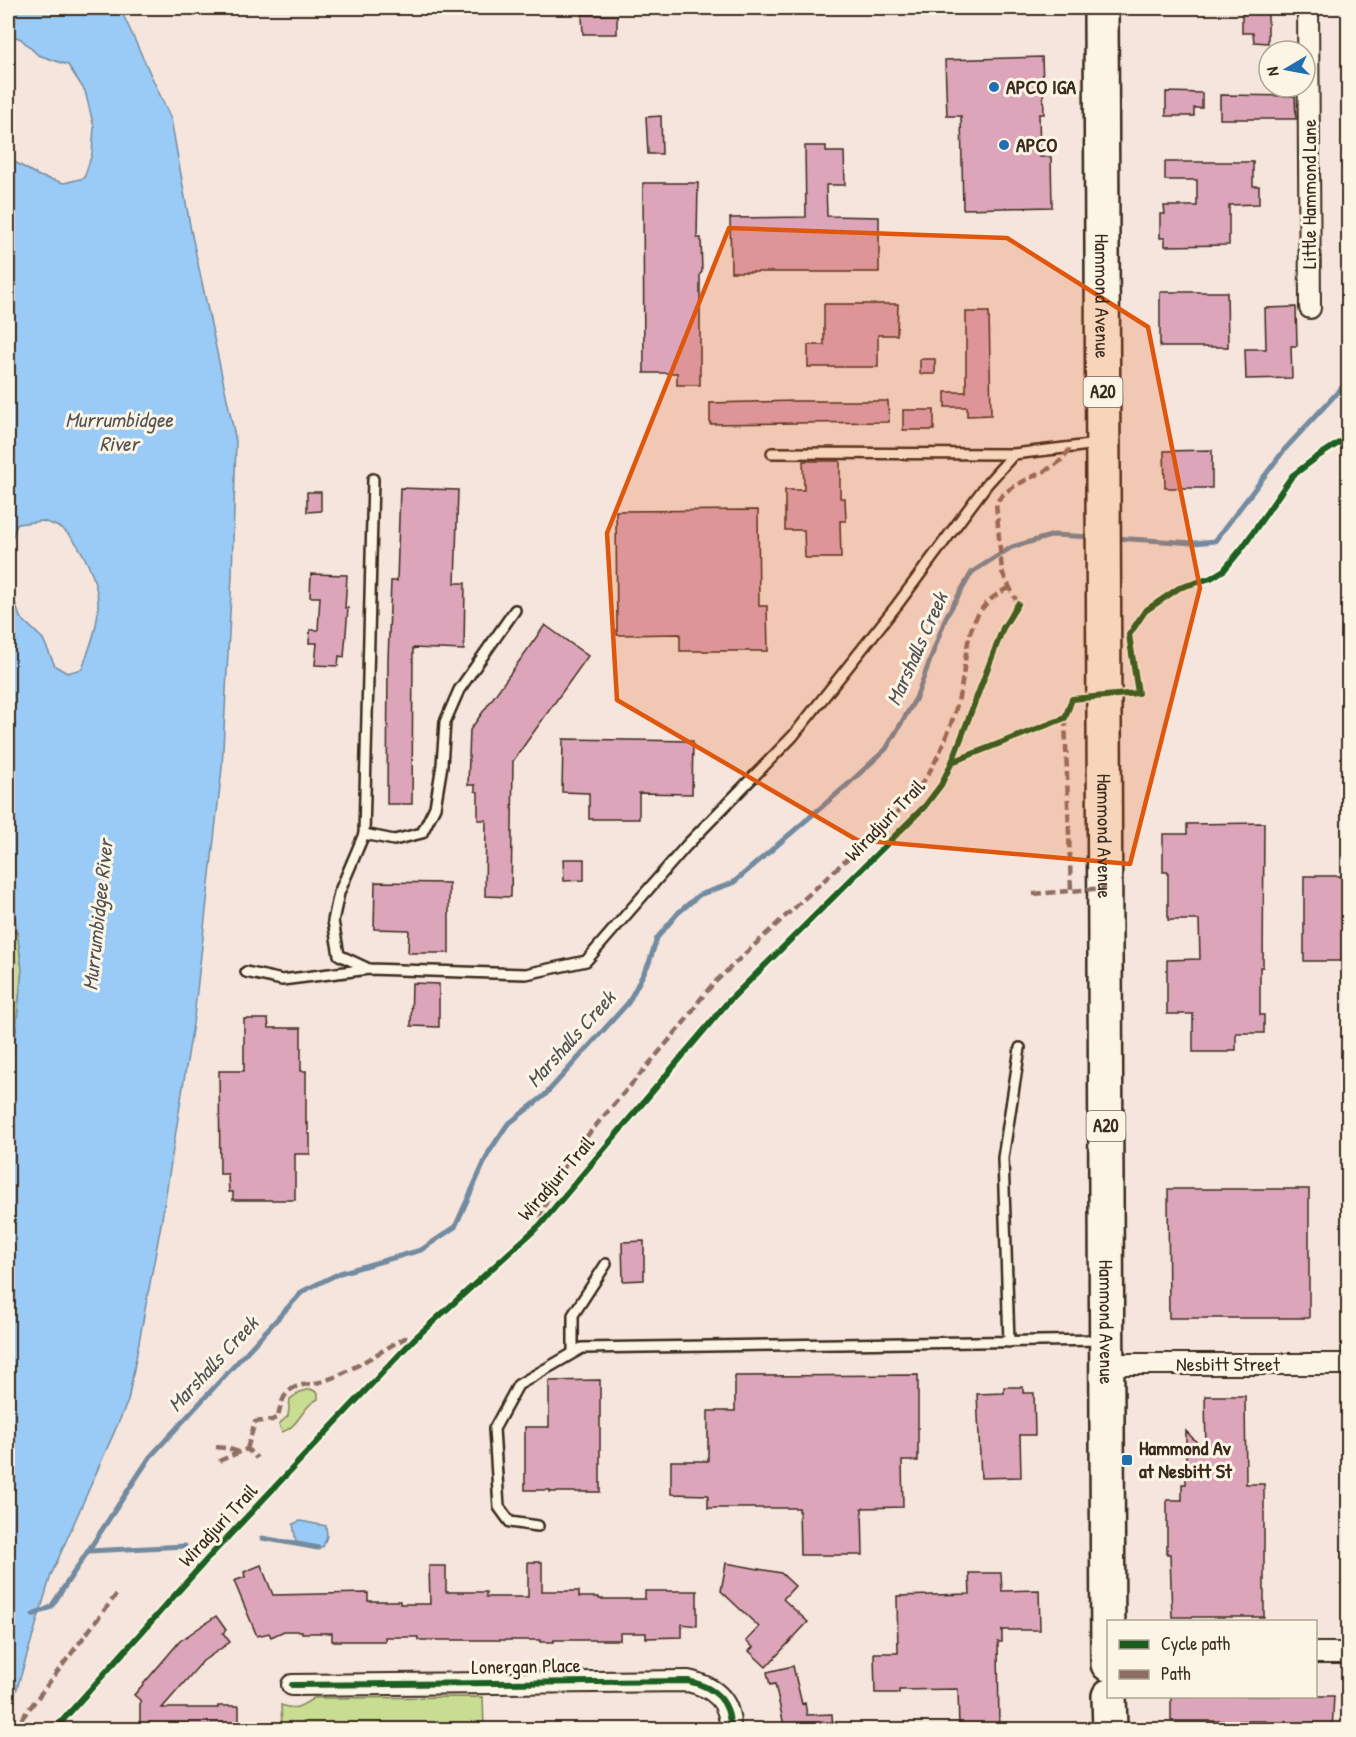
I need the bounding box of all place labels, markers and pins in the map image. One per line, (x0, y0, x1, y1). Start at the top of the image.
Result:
place label: APCO IGA (1006, 73, 1076, 100)
marker: APCO IGA (987, 80, 1001, 94)
place label: APCO (1016, 131, 1057, 158)
marker: APCO (997, 138, 1011, 152)
place label: Hammond Av at Nesbitt St (1139, 1434, 1233, 1484)
marker: Hammond Av at Nesbitt St (1120, 1453, 1134, 1467)

